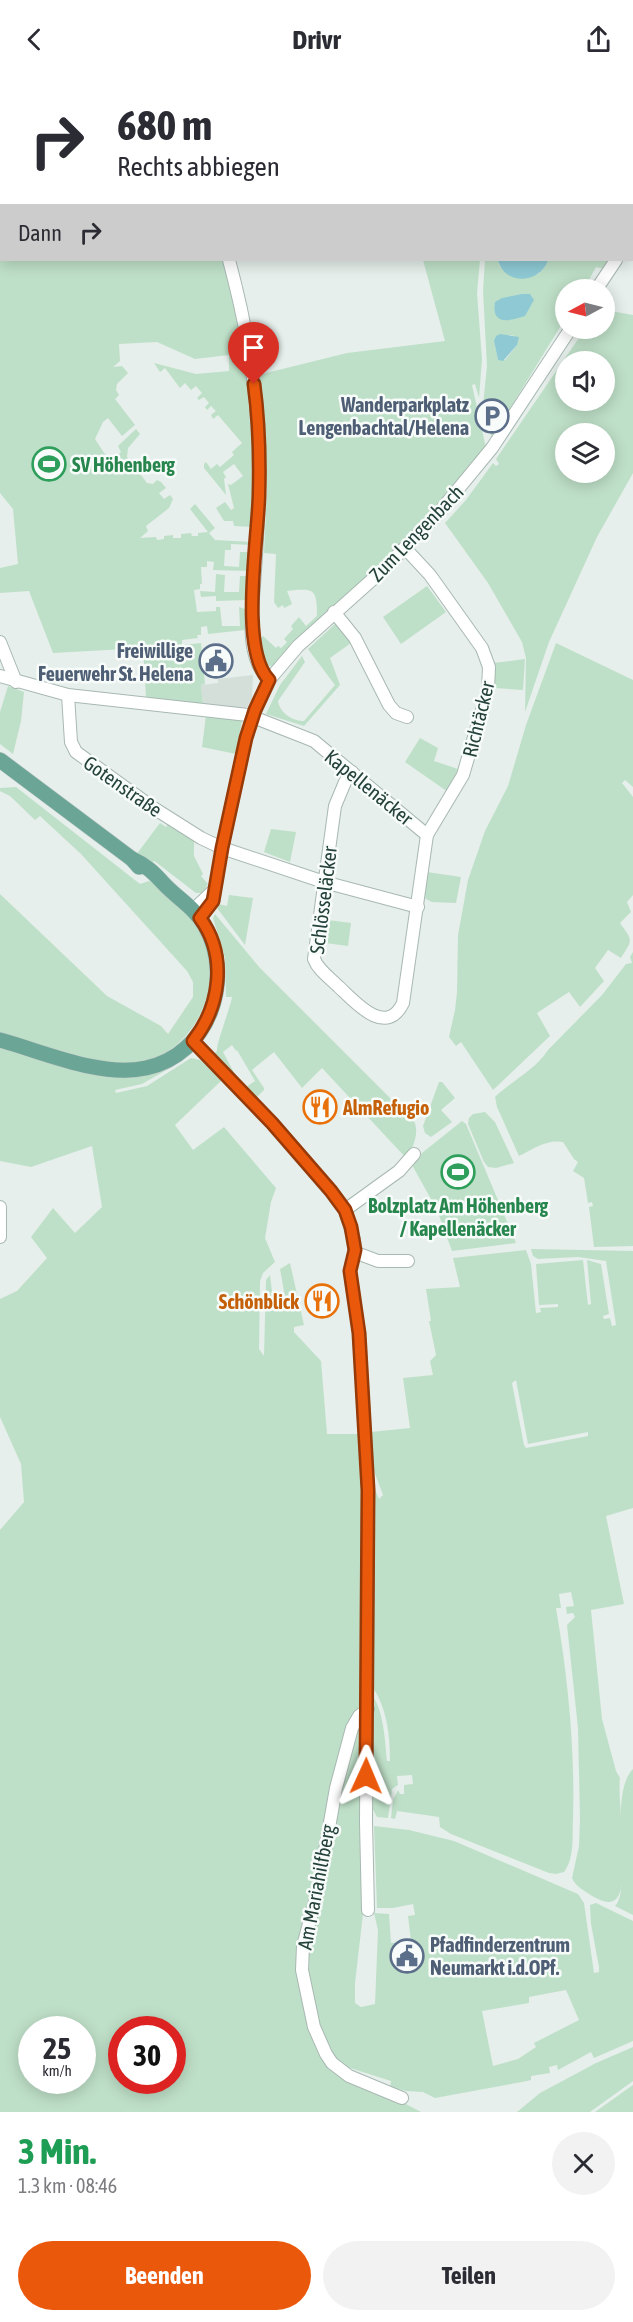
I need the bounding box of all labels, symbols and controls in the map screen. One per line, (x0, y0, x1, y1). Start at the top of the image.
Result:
icon: back (18, 23, 51, 56)
icon: share (582, 23, 615, 56)
text: Drivr (292, 24, 341, 55)
text: 680 m (117, 101, 212, 149)
icon: right (18, 102, 96, 180)
text: Rechts abbiegen (117, 151, 280, 182)
icon: right (74, 216, 107, 249)
text: Dann (18, 220, 62, 246)
north arrow (555, 279, 615, 339)
map controls (555, 279, 615, 483)
pin (228, 322, 279, 384)
icon: arrive (237, 331, 270, 364)
button: sound (555, 351, 615, 411)
place label: Wanderparkplatz Lengenbachtal/Helena (299, 393, 470, 439)
parking icon: Wanderparkplatz Lengenbachtal/Helena (474, 398, 510, 434)
button: layers (555, 423, 615, 483)
sports icon: SV Höhenberg (31, 446, 67, 482)
place label: SV Höhenberg (72, 453, 175, 476)
street label: Zum Lengenbach (364, 480, 468, 586)
place label: Freiwillige Feuerwehr St. Helena (38, 639, 193, 685)
public building icon: Freiwillige Feuerwehr St. Helena (198, 643, 234, 679)
street label: Richtäcker (457, 678, 499, 759)
street label: Kapellenäcker (320, 745, 418, 830)
street label: Gotenstraße (79, 751, 167, 821)
street label: Schlösseläcker (305, 844, 341, 955)
restaurant icon: AlmRefugio (302, 1089, 338, 1125)
place label: AlmRefugio (342, 1096, 429, 1119)
sports icon: Bolzplatz Am Höhenberg / Kapellenäcker (440, 1154, 476, 1190)
place label: Bolzplatz Am Höhenberg / Kapellenäcker (368, 1194, 548, 1240)
restaurant icon: Schönblick (304, 1283, 340, 1319)
place label: Schönblick (219, 1290, 299, 1313)
position arrow (334, 1744, 398, 1808)
street label: Am Mariahilfberg (293, 1822, 339, 1952)
place label: Pfadfinderzentrum Neumarkt i.d.OPf. (430, 1933, 570, 1979)
public building icon: Pfadfinderzentrum Neumarkt i.d.OPf. (389, 1938, 425, 1974)
speed limit sign: 30 (108, 2016, 186, 2094)
text: 25 (43, 2031, 71, 2065)
text: km/h (42, 2062, 72, 2079)
text: 3 Min. (18, 2130, 96, 2172)
button: close (552, 2132, 615, 2195)
text: 1.3 km · 08:46 (18, 2174, 117, 2197)
button: Beenden (18, 2241, 311, 2310)
button: Teilen (323, 2241, 615, 2310)

